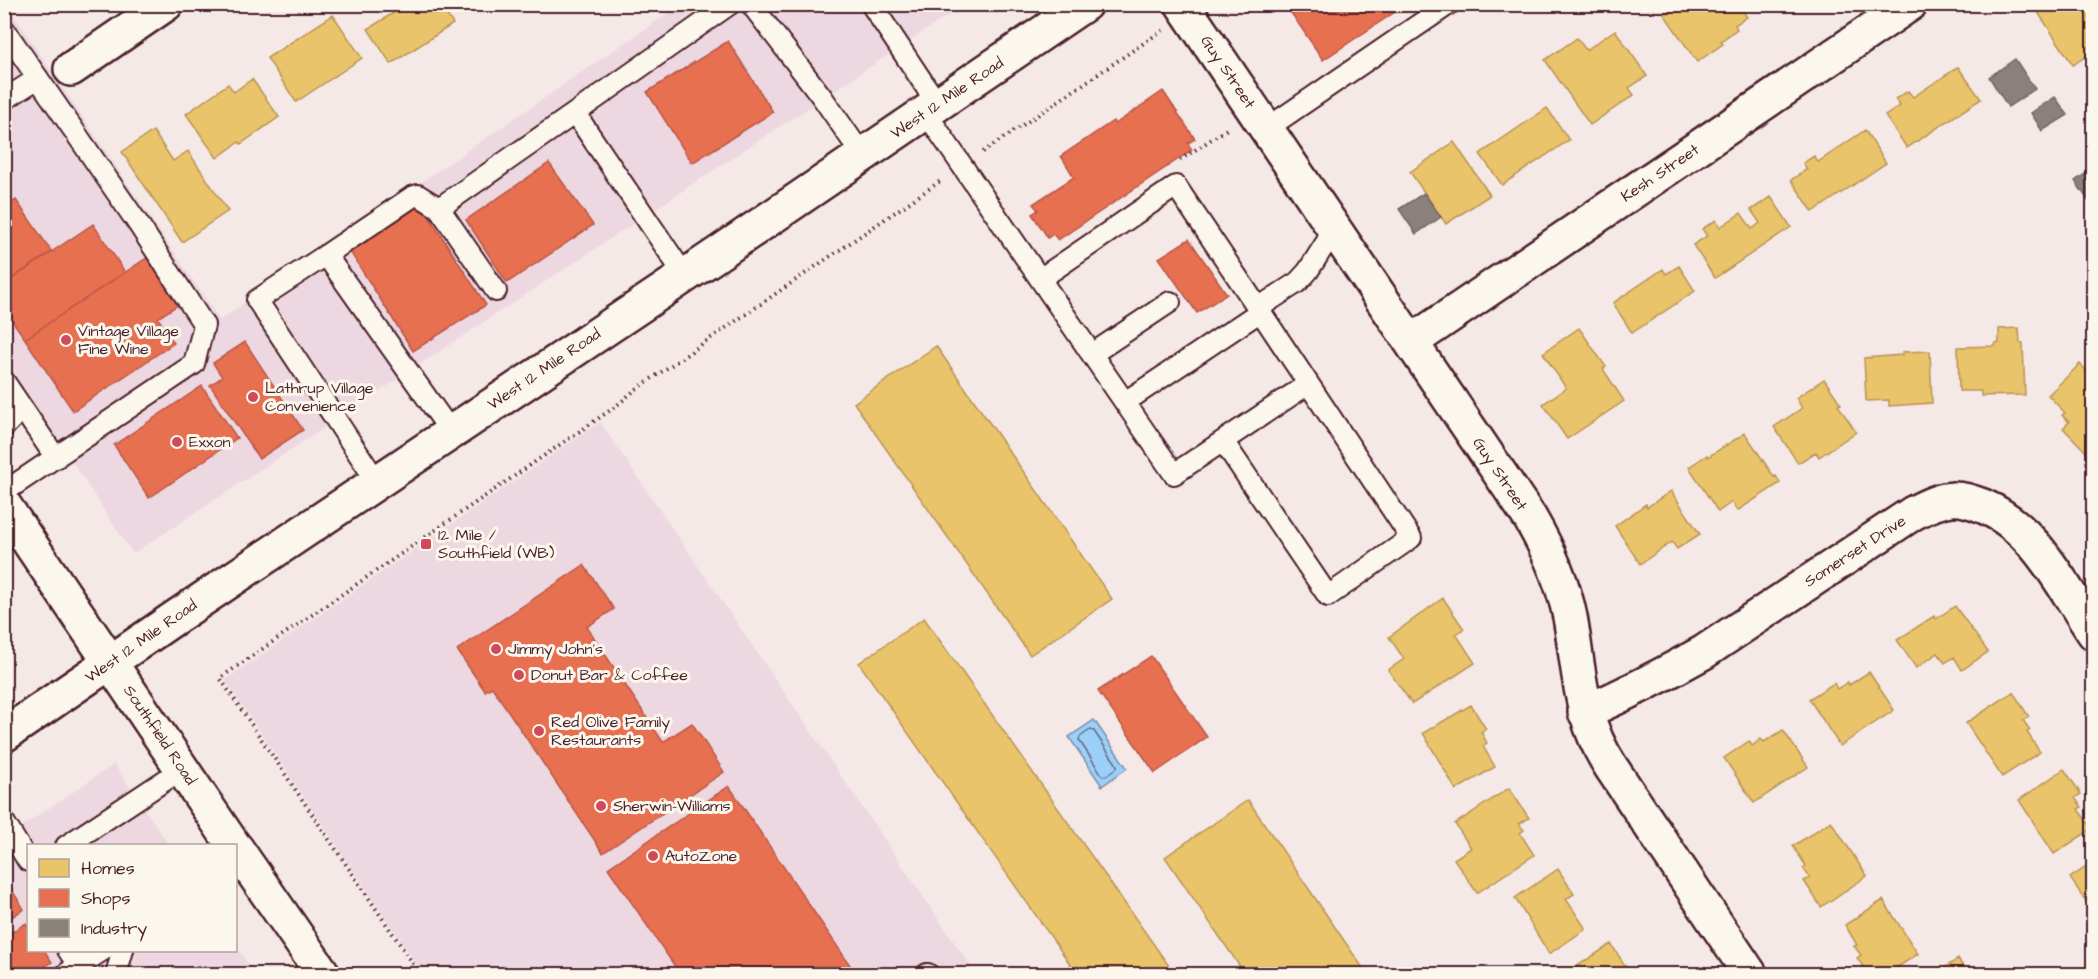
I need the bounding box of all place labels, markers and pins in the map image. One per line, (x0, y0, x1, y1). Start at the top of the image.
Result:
place label: Vintage Village Fine Wine (78, 320, 179, 360)
marker: Vintage Village Fine Wine (59, 333, 73, 347)
place label: Lathrup Village Convenience (265, 377, 374, 417)
marker: Lathrup Village Convenience (246, 390, 260, 404)
place label: Exxon (189, 431, 231, 453)
marker: Exxon (170, 435, 184, 449)
place label: 12 Mile / Southfield (WB) (438, 524, 555, 564)
marker: 12 Mile / Southfield (WB) (419, 537, 433, 551)
place label: Jimmy John's (508, 638, 603, 661)
marker: Jimmy John's (489, 642, 503, 656)
place label: Donut Bar & Coffee (531, 664, 688, 686)
marker: Donut Bar & Coffee (512, 668, 526, 682)
place label: Red Olive Family Restaurants (551, 711, 670, 751)
marker: Red Olive Family Restaurants (532, 724, 546, 738)
place label: Sherwin-Williams (613, 795, 731, 817)
marker: Sherwin-Williams (594, 799, 608, 813)
place label: AutoZone (665, 845, 737, 867)
marker: AutoZone (646, 849, 660, 863)

